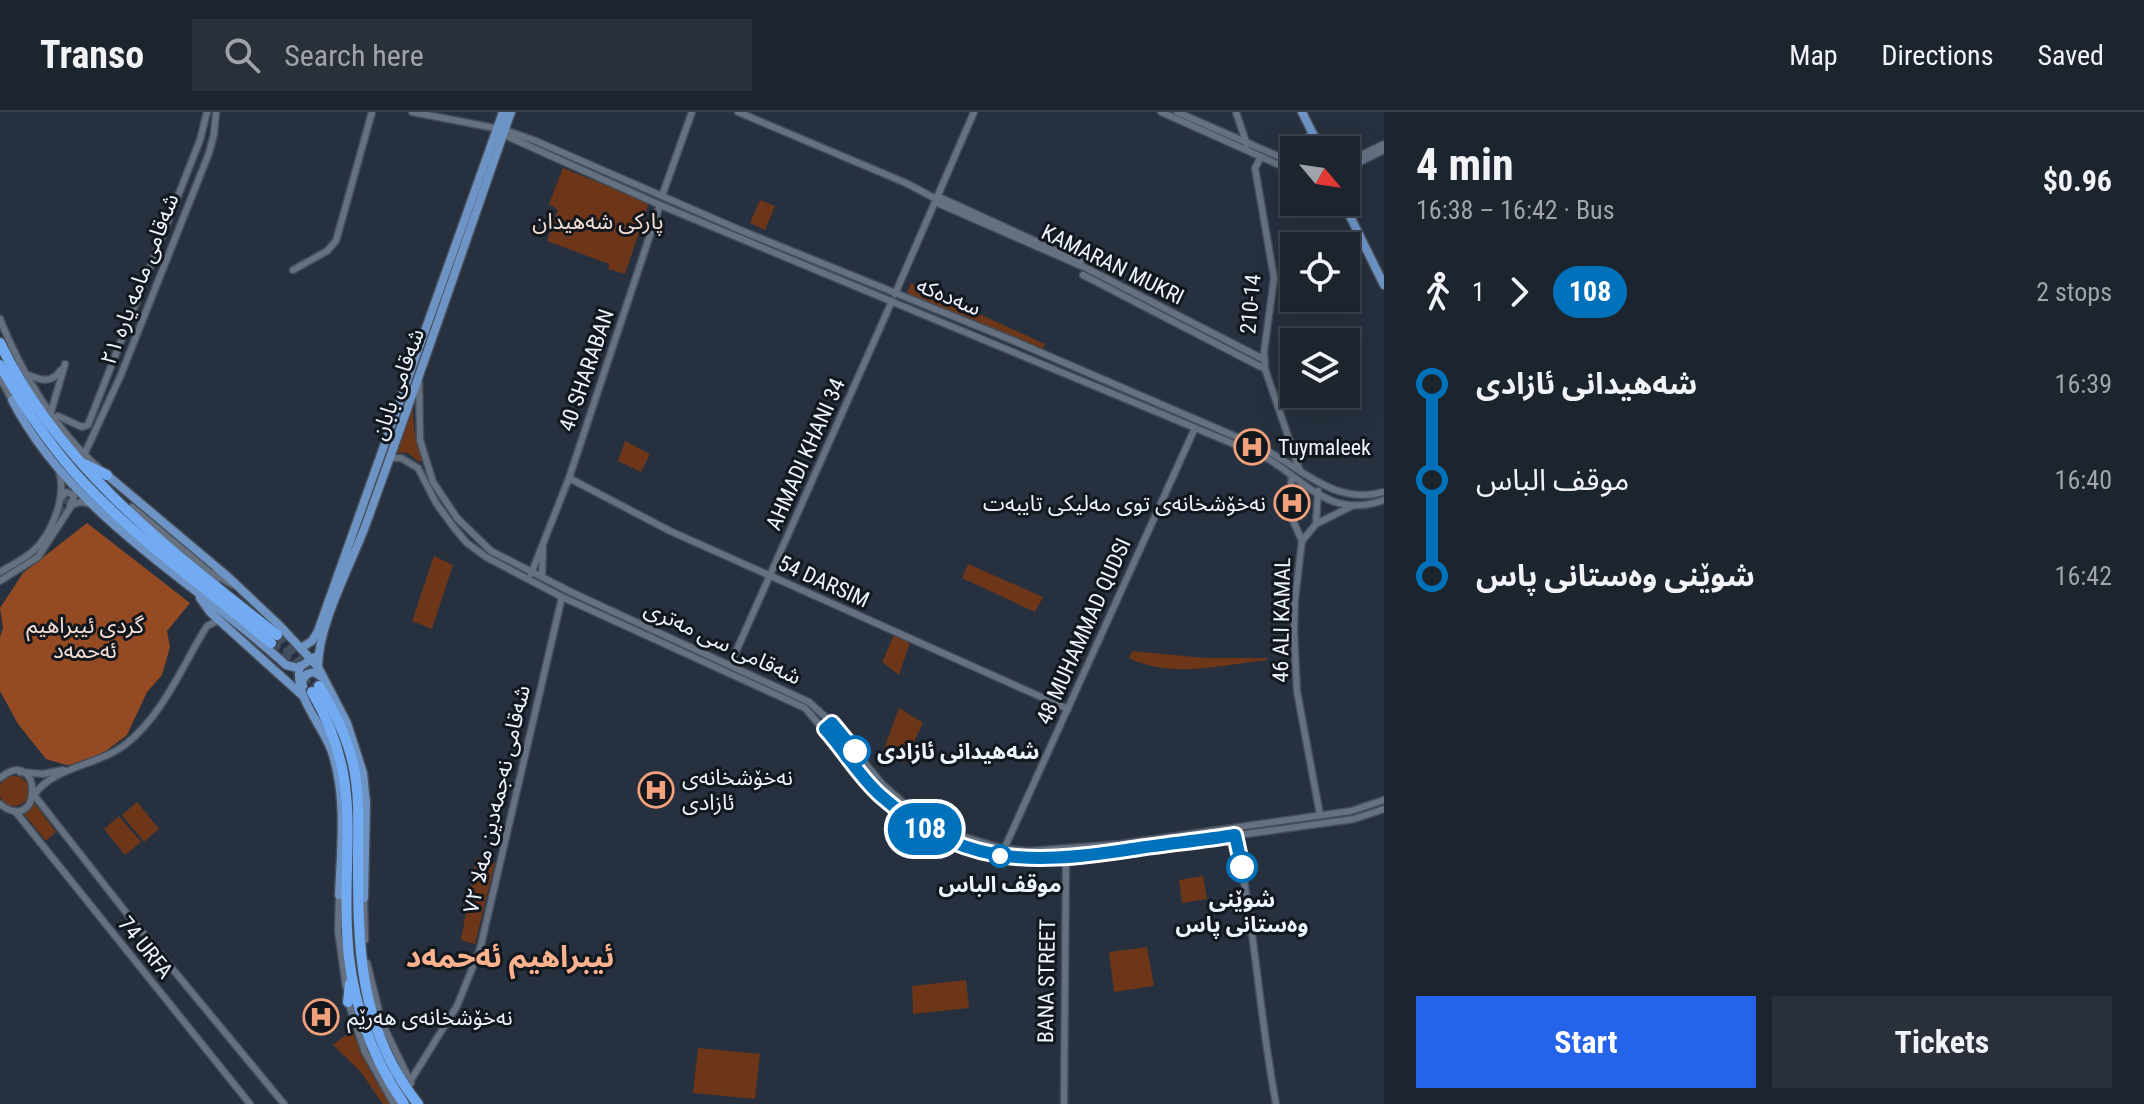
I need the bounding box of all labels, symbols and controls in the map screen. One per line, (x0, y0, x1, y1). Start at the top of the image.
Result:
search box (192, 19, 752, 91)
text: Transo (40, 33, 144, 77)
icon: search (220, 33, 264, 77)
text: Search here (284, 38, 424, 73)
text: Map (1789, 39, 1838, 72)
text: Directions (1882, 39, 1993, 72)
text: Saved (2037, 39, 2104, 72)
north arrow (1280, 136, 1360, 216)
map controls (1280, 136, 1360, 408)
text: 4 min (1416, 139, 1514, 191)
text: $0.96 (2043, 163, 2112, 198)
street label: شەقامی مامە یارە ٢١ (95, 190, 185, 369)
text: 16:38 – 16:42 · Bus (1416, 195, 1615, 225)
park label: پارکی شەهیدان (532, 209, 664, 236)
street label: KAMARAN MUKRI (1037, 219, 1188, 310)
button: locate (1280, 232, 1360, 312)
icon: walk (1416, 270, 1460, 314)
icon: forward (1497, 270, 1541, 314)
street label: سەدەکە (913, 272, 985, 321)
street label: 210-14 (1235, 273, 1266, 335)
text: 108 (1569, 275, 1611, 308)
text: 1 (1472, 277, 1485, 307)
text: 2 stops (2036, 277, 2112, 307)
street label: 40 SHARABAN (554, 306, 619, 434)
street label: شەقامی بابان (366, 325, 429, 443)
button: layers (1280, 328, 1360, 408)
text: شەهیدانی ئازادی (1476, 366, 1697, 401)
text: 16:39 (2055, 369, 2112, 399)
street label: AHMADI KHANI 34 (761, 374, 850, 534)
hospital icon: Tuymaleek (1233, 428, 1271, 466)
place label: Tuymaleek (1278, 435, 1371, 460)
text: موقف الباس (1476, 462, 1629, 497)
text: 16:40 (2055, 465, 2112, 495)
hospital icon: نەخۆشخانەی توی مەلیكی تایبەت (1273, 484, 1311, 522)
place label: نەخۆشخانەی توی مەلیكی تایبەت (983, 491, 1266, 516)
street label: 48 MUHAMMAD QUDSI (1031, 534, 1136, 728)
street label: 54 DARSIM (774, 550, 873, 613)
street label: 46 ALI KAMAL (1268, 557, 1295, 683)
text: شوێنی وەستانی پاس (1476, 558, 1755, 593)
text: 16:42 (2055, 561, 2112, 591)
street label: شەقامی سی مەتری (641, 595, 805, 690)
park label: گردی ئیبراھیم ئەحمەد (26, 613, 145, 663)
street label: شەقامی نەجمەدین مەلا ٧٢ (458, 683, 535, 916)
marker: شەهیدانی ئازادی (840, 736, 870, 766)
place label: شەهیدانی ئازادی (877, 739, 1039, 765)
place label: نەخۆشخانەی ئازادی (682, 765, 793, 816)
hospital icon: نەخۆشخانەی ئازادی (637, 771, 675, 809)
line badge: 108 (879, 803, 971, 855)
text: 108 (904, 812, 946, 845)
marker: موقف الباس (989, 845, 1011, 867)
marker: شوێنی وەستانی پاس (1227, 852, 1257, 882)
place label: موقف الباس (938, 872, 1062, 897)
place label: شوێنی وەستانی پاس (1176, 887, 1308, 939)
street label: 74 URFA (113, 911, 178, 983)
street label: BANA STREET (1033, 919, 1060, 1043)
district label: ئیبراهیم ئەحمەد (406, 939, 614, 980)
button: Start (1416, 996, 1756, 1088)
button: Tickets (1772, 996, 2112, 1088)
hospital icon: نەخۆشخانەی هەرێم (302, 998, 340, 1036)
place label: نەخۆشخانەی هەرێم (347, 1005, 513, 1034)

